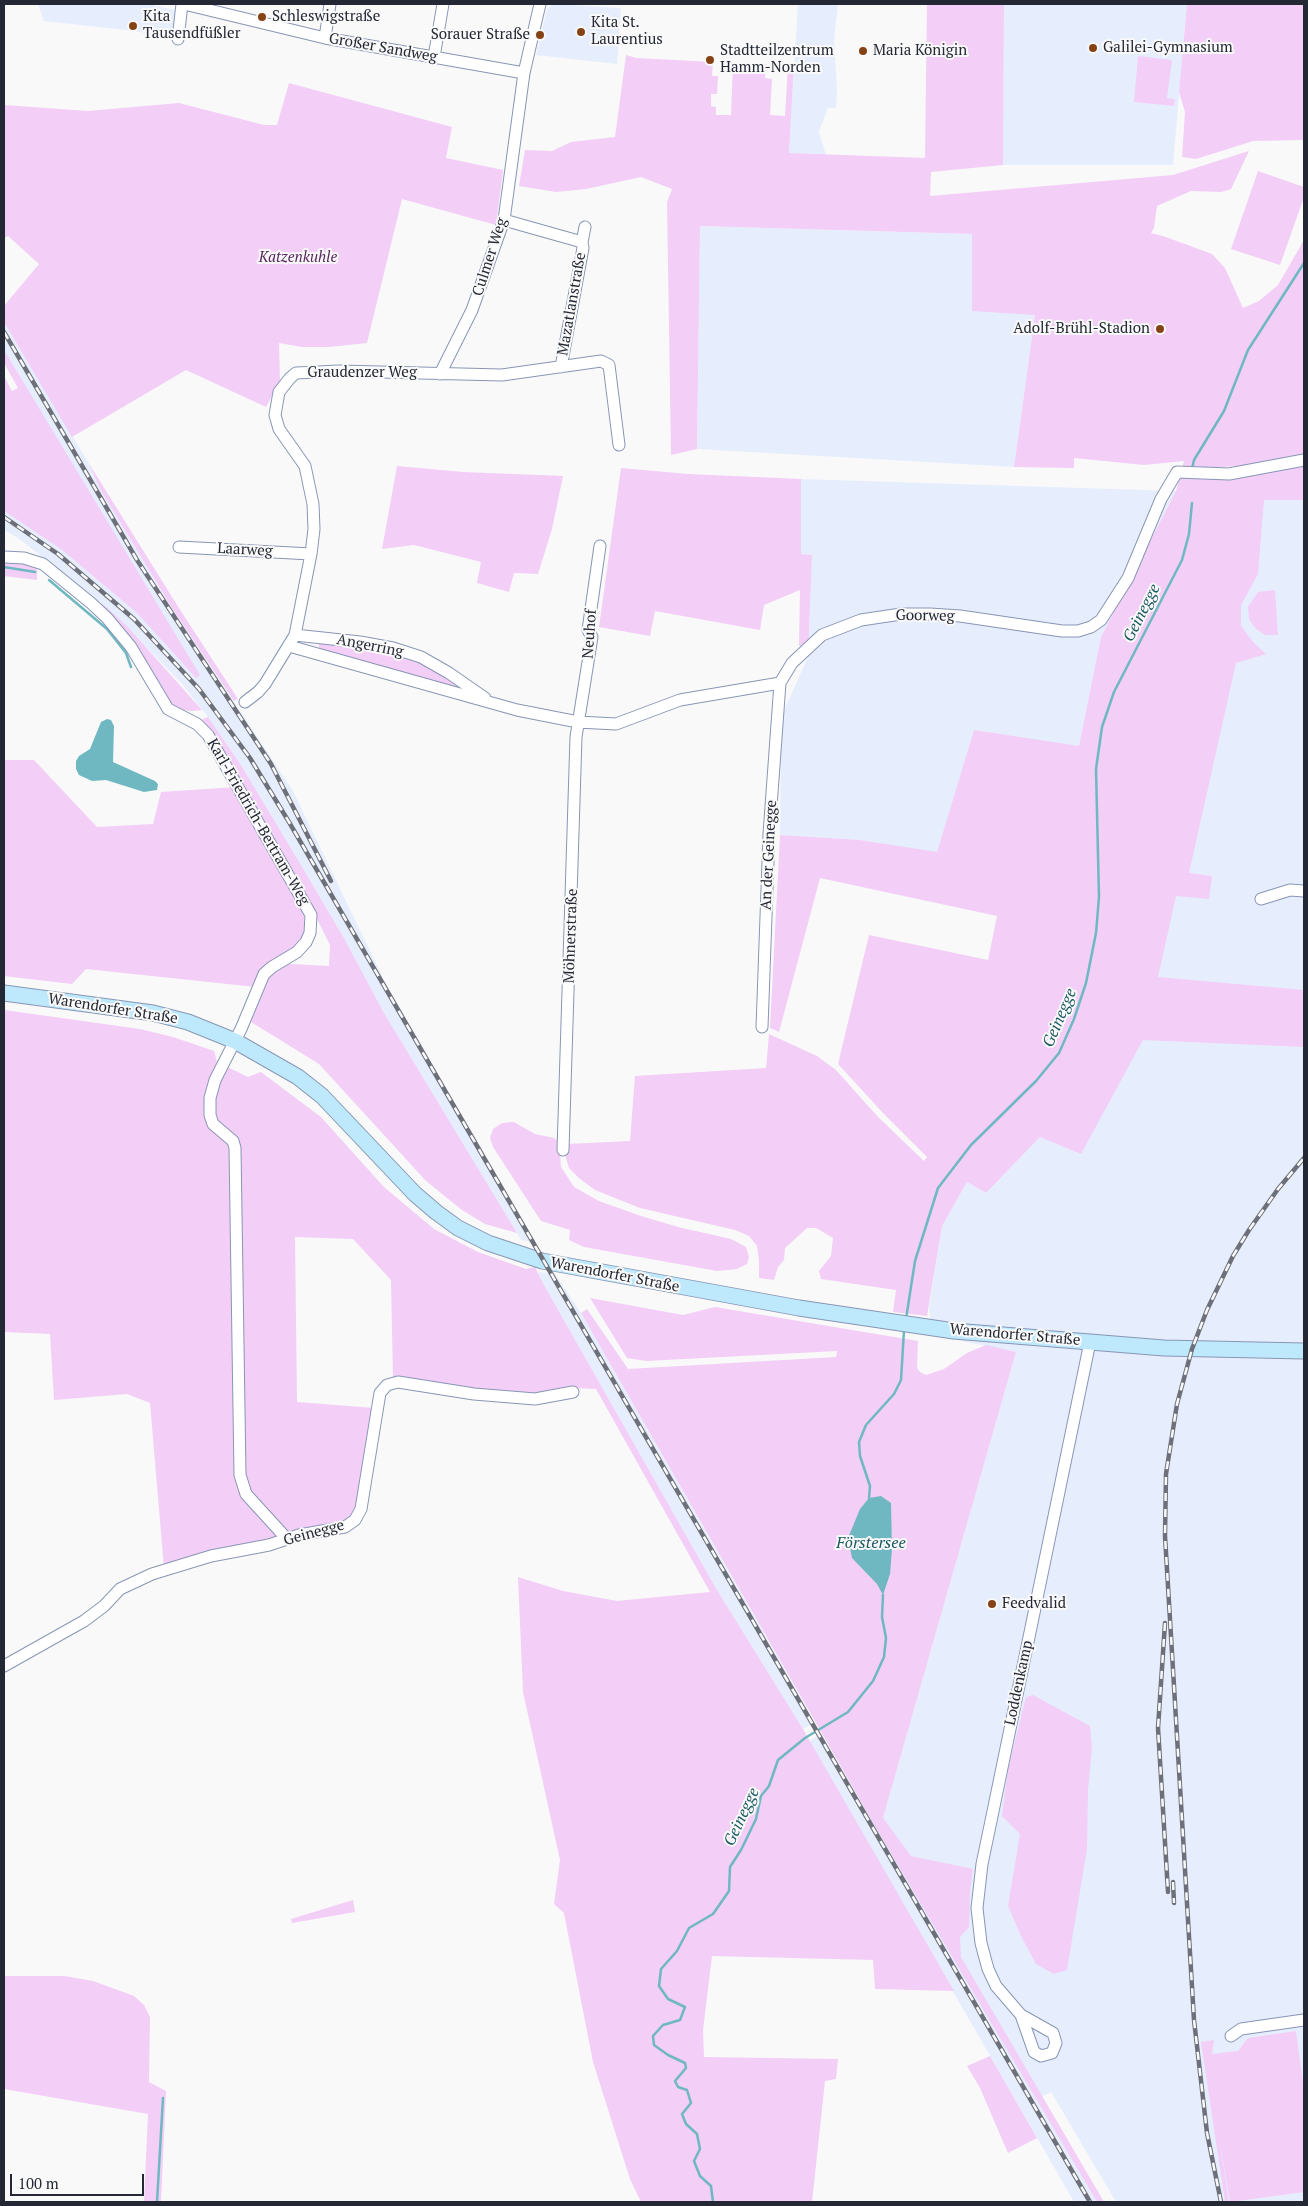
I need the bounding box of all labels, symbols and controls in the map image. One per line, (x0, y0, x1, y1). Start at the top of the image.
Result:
place label: Kita Tausendfüßler (143, 8, 240, 43)
place label: Schleswigstraße (272, 8, 380, 26)
marker: Schleswigstraße (256, 11, 268, 23)
place label: Kita St. Laurentius (591, 14, 663, 49)
marker: Kita Tausendfüßler (127, 20, 139, 32)
place label: Sorauer Straße (431, 26, 530, 44)
marker: Kita St. Laurentius (575, 26, 587, 38)
marker: Sorauer Straße (534, 29, 546, 41)
street label: Großer Sandweg (327, 30, 439, 66)
place label: Galilei-Gymnasium (1103, 39, 1233, 57)
place label: Stadtteilzentrum Hamm-Norden (720, 42, 834, 77)
place label: Maria Königin (873, 42, 967, 60)
marker: Galilei-Gymnasium (1087, 42, 1099, 54)
marker: Maria Königin (857, 45, 869, 57)
marker: Stadtteilzentrum Hamm-Norden (704, 54, 716, 66)
street label: Culmer Weg (469, 216, 511, 298)
park label: Katzenkuhle (259, 249, 337, 267)
street label: Mazatlanstraße (554, 251, 590, 357)
place label: Adolf-Brühl-Stadion (1013, 320, 1150, 338)
marker: Adolf-Brühl-Stadion (1154, 323, 1166, 335)
street label: Graudenzer Weg (307, 364, 417, 382)
street label: Laarweg (217, 540, 273, 560)
water label: Geinegge (1119, 581, 1165, 645)
street label: Goorweg (895, 606, 955, 626)
street label: Neuhof (579, 609, 601, 659)
street label: Angerring (335, 631, 405, 661)
street label: Karl-Friedrich-Bertram-Weg (203, 736, 313, 908)
street label: An der Geinegge (757, 799, 781, 911)
street label: Möhnerstraße (560, 888, 582, 984)
water label: Geinegge (1039, 986, 1081, 1050)
street label: Warendorfer Straße (47, 990, 179, 1028)
street label: Warendorfer Straße (549, 1254, 681, 1296)
street label: Warendorfer Straße (949, 1320, 1081, 1350)
street label: Geinegge (282, 1516, 346, 1550)
water label: Förstersee (836, 1533, 906, 1553)
place label: Feedvalid (1002, 1595, 1066, 1613)
marker: Feedvalid (986, 1598, 998, 1610)
street label: Loddenkamp (1001, 1639, 1037, 1727)
water label: Geinegge (720, 1785, 764, 1849)
scale bar (12, 2164, 146, 2196)
text: 100 m (18, 2173, 59, 2193)

